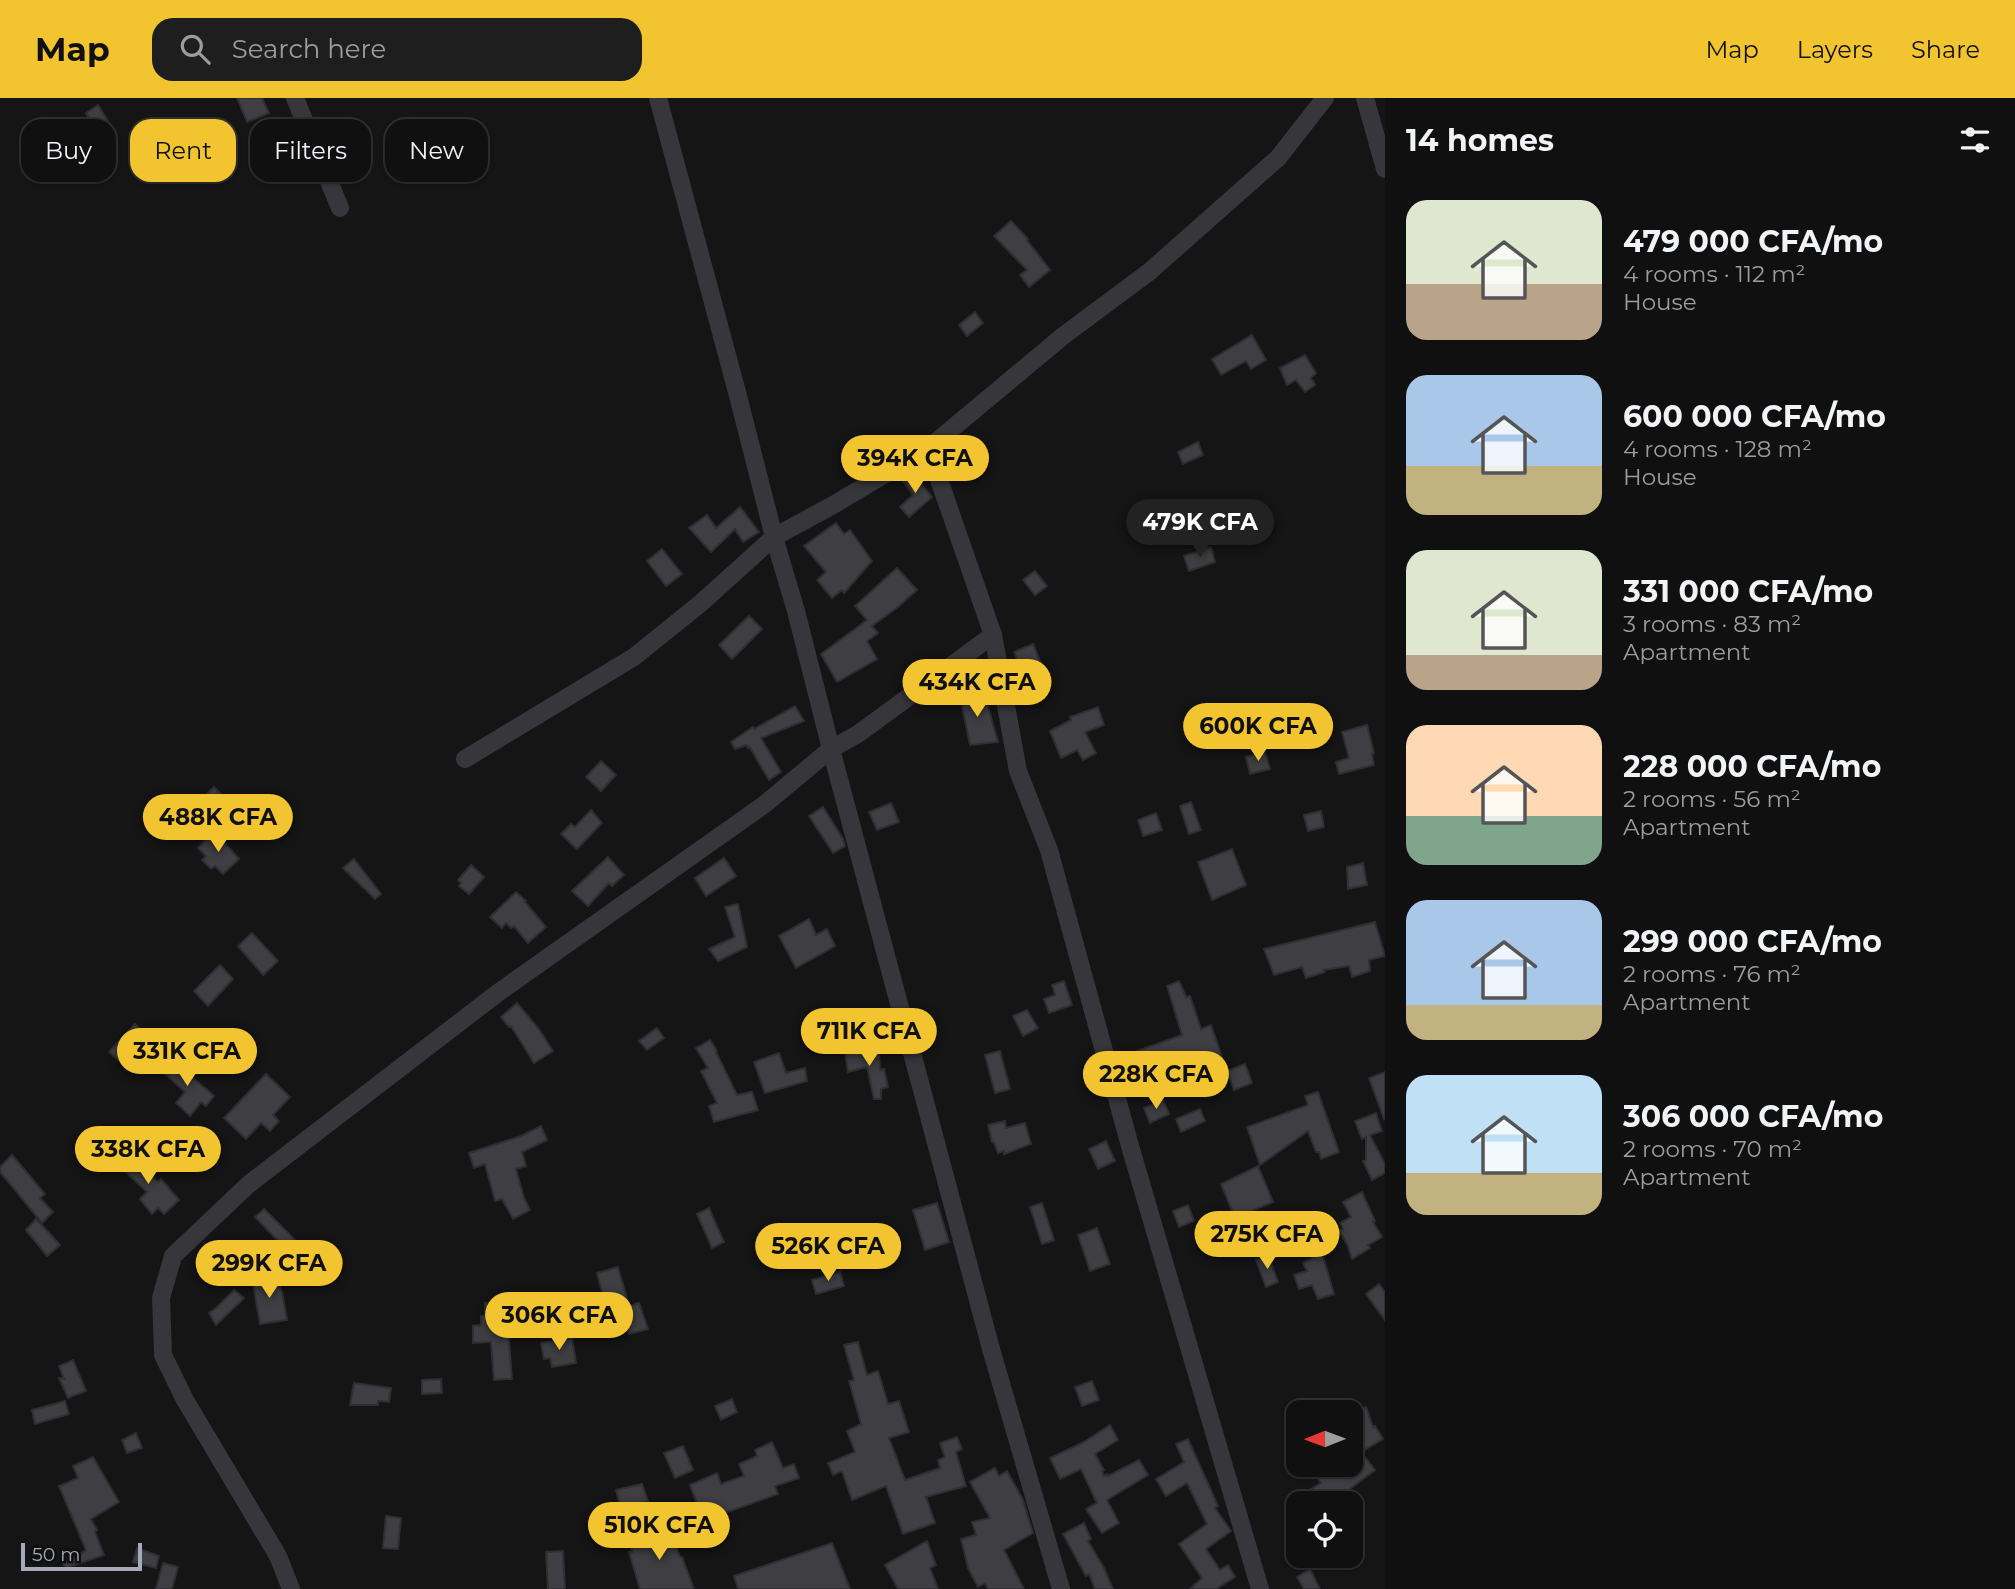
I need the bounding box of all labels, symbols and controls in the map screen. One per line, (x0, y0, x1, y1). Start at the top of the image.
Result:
search box (152, 18, 642, 81)
text: Map (35, 29, 110, 69)
icon: search (176, 30, 214, 68)
text: Search here (232, 33, 386, 65)
text: Map (1705, 35, 1759, 64)
text: Layers (1797, 35, 1873, 64)
text: Share (1911, 35, 1980, 64)
chip: Buy (21, 119, 116, 182)
chip: Rent (130, 119, 236, 182)
chip: Filters (250, 119, 371, 182)
chip: New (385, 119, 488, 182)
icon: filters (1956, 121, 1994, 159)
text: 14 homes (1406, 122, 1554, 159)
text: 479 000 CFA/mo (1623, 223, 1883, 260)
icon: home (1462, 228, 1546, 312)
text: 4 rooms · 112 m² (1623, 260, 1805, 288)
text: House (1623, 288, 1697, 316)
text: 600 000 CFA/mo (1623, 398, 1886, 435)
icon: home (1462, 403, 1546, 487)
text: 4 rooms · 128 m² (1623, 435, 1812, 463)
pin: 394K CFA (843, 436, 987, 495)
text: 394K CFA (857, 444, 973, 472)
text: House (1623, 463, 1697, 491)
pin: 479K CFA (1128, 500, 1272, 559)
text: 479K CFA (1142, 508, 1258, 536)
text: 331 000 CFA/mo (1623, 573, 1873, 610)
icon: home (1462, 578, 1546, 662)
text: 3 rooms · 83 m² (1623, 610, 1801, 638)
text: Apartment (1623, 638, 1751, 666)
pin: 434K CFA (905, 660, 1049, 719)
text: 434K CFA (919, 668, 1036, 696)
pin: 600K CFA (1186, 704, 1330, 763)
text: 600K CFA (1199, 712, 1317, 740)
text: 228 000 CFA/mo (1623, 748, 1881, 785)
icon: home (1462, 753, 1546, 837)
text: 2 rooms · 56 m² (1623, 785, 1801, 813)
pin: 488K CFA (146, 794, 290, 854)
text: 488K CFA (159, 803, 277, 831)
text: Apartment (1623, 813, 1751, 841)
text: 299 000 CFA/mo (1623, 923, 1882, 960)
icon: home (1462, 928, 1546, 1012)
text: 2 rooms · 76 m² (1623, 960, 1801, 988)
text: Apartment (1623, 988, 1751, 1016)
pin: 711K CFA (797, 1009, 941, 1068)
text: 711K CFA (817, 1017, 921, 1045)
pin: 331K CFA (115, 1028, 259, 1088)
text: 331K CFA (133, 1037, 241, 1065)
pin: 228K CFA (1084, 1052, 1228, 1111)
text: 228K CFA (1099, 1060, 1213, 1088)
text: 306 000 CFA/mo (1623, 1098, 1883, 1135)
icon: home (1462, 1103, 1546, 1187)
pin: 338K CFA (76, 1126, 220, 1186)
text: 338K CFA (91, 1135, 205, 1163)
text: 2 rooms · 70 m² (1623, 1135, 1802, 1163)
text: Apartment (1623, 1163, 1751, 1191)
pin: 275K CFA (1195, 1212, 1339, 1271)
text: 275K CFA (1211, 1220, 1323, 1248)
pin: 526K CFA (756, 1224, 900, 1283)
text: 526K CFA (771, 1232, 885, 1260)
pin: 299K CFA (197, 1240, 341, 1300)
text: 299K CFA (212, 1249, 326, 1277)
pin: 306K CFA (487, 1292, 631, 1352)
text: 306K CFA (501, 1301, 617, 1329)
north arrow (1286, 1400, 1363, 1477)
map controls (1286, 1400, 1363, 1568)
button: locate (1286, 1491, 1363, 1568)
pin: 510K CFA (587, 1502, 731, 1562)
text: 510K CFA (604, 1511, 714, 1539)
scale bar (21, 1540, 142, 1572)
text: 50 m (32, 1543, 80, 1566)

